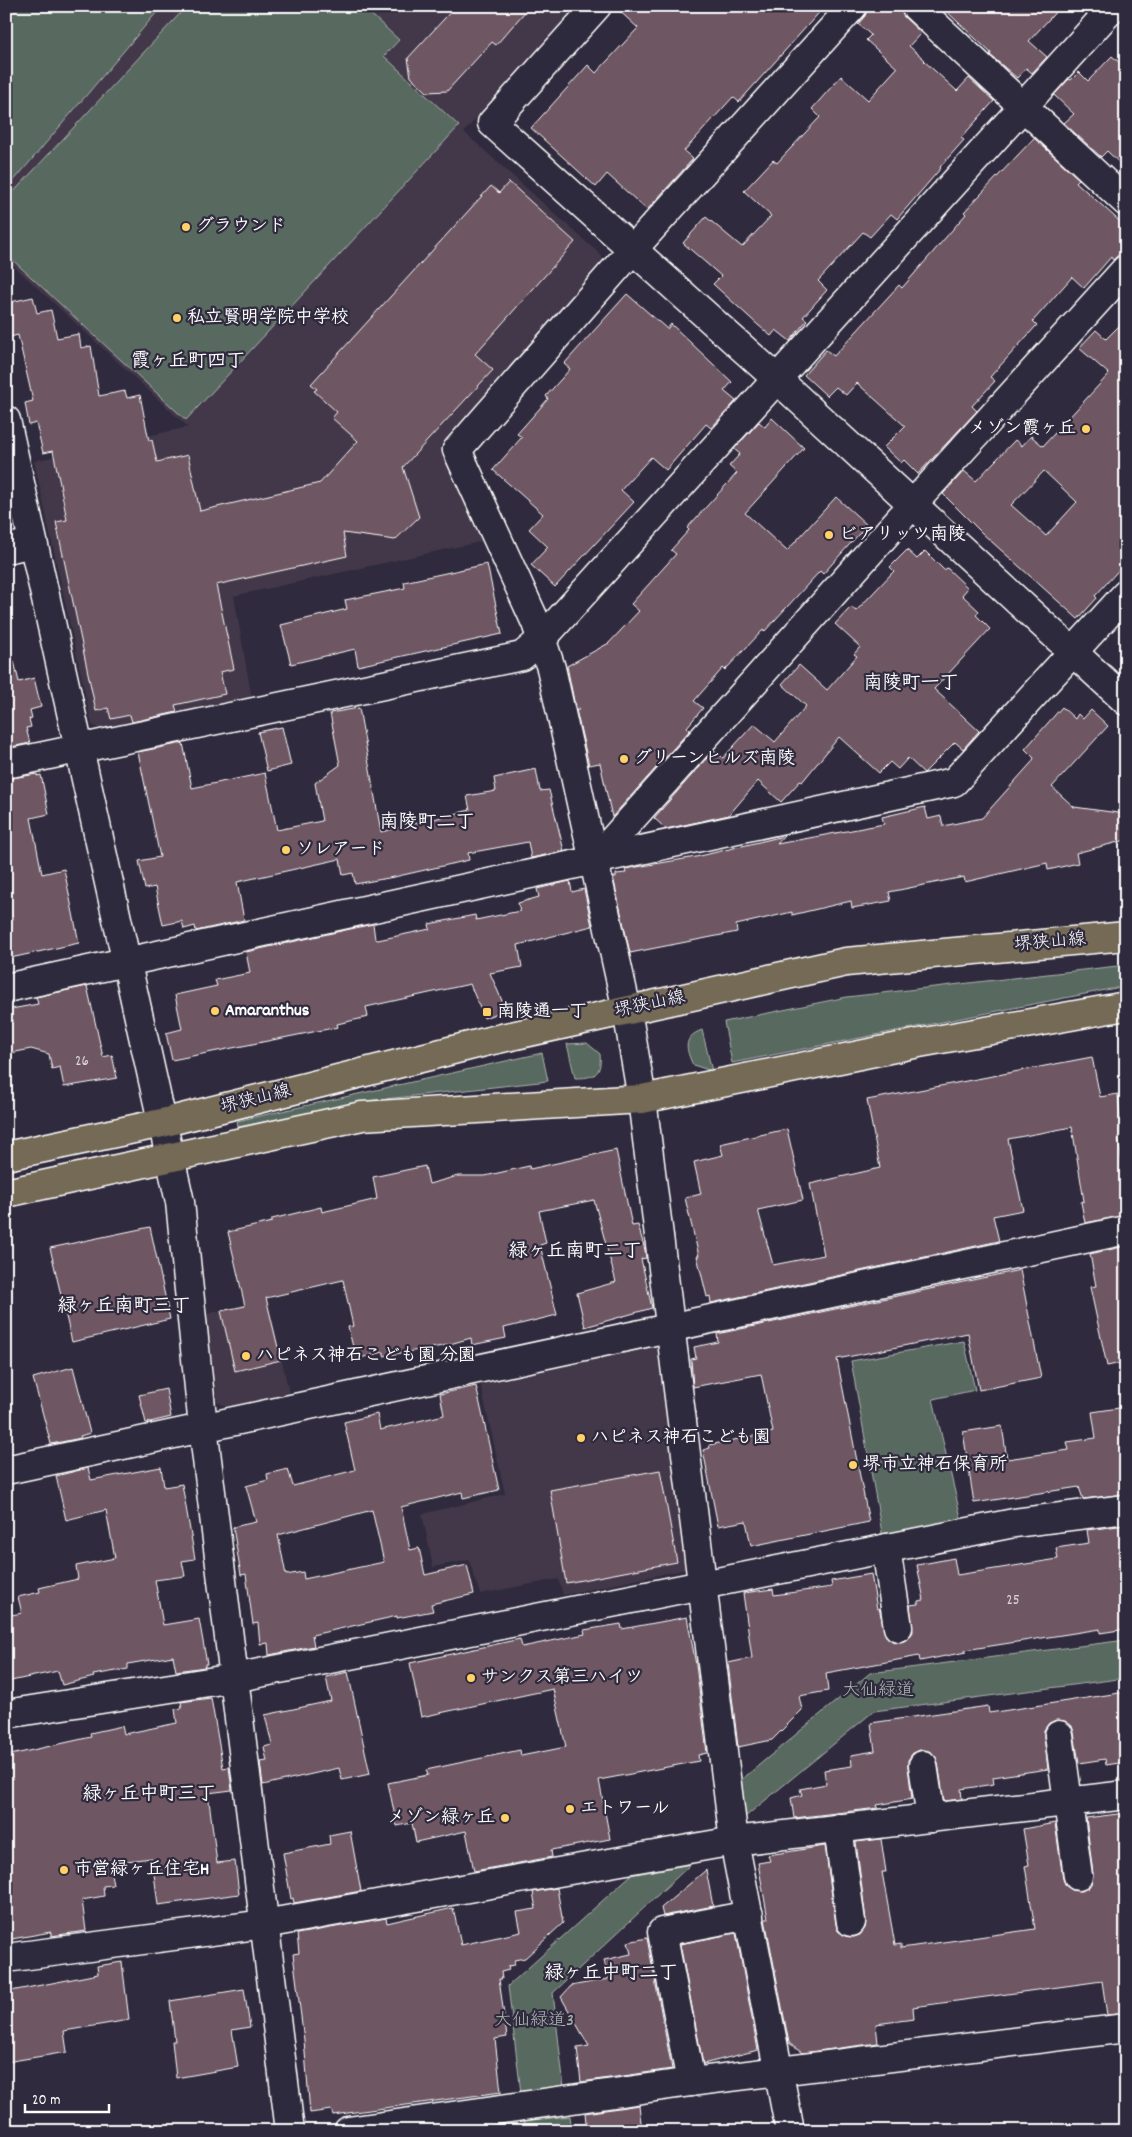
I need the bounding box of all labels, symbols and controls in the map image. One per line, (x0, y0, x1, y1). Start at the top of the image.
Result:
place label: グラウンド (196, 215, 286, 240)
marker: グラウンド (180, 221, 192, 233)
place label: 私立賢明学院中学校 (187, 306, 349, 331)
marker: 私立賢明学院中学校 (171, 312, 183, 324)
district label: 霞ヶ丘町四丁 (131, 349, 245, 376)
place label: メゾン霞ヶ丘 (968, 417, 1076, 442)
marker: メゾン霞ヶ丘 (1080, 423, 1092, 435)
place label: ビアリッツ南陵 (839, 523, 966, 548)
marker: ビアリッツ南陵 (823, 529, 835, 541)
district label: 南陵町一丁 (863, 671, 959, 698)
place label: グリーンヒルズ南陵 (634, 747, 795, 772)
marker: グリーンヒルズ南陵 (618, 753, 630, 765)
district label: 南陵町二丁 (379, 810, 475, 837)
place label: ソレアード (296, 838, 385, 863)
marker: ソレアード (280, 844, 292, 856)
street label: 堺狭山線 (1013, 927, 1087, 959)
street label: 堺狭山線 (612, 985, 688, 1025)
place label: Amaranthus (225, 999, 310, 1024)
place label: 南陵通一丁 (497, 1000, 587, 1025)
marker: Amaranthus (209, 1005, 221, 1017)
marker: 南陵通一丁 (481, 1006, 493, 1018)
house number: 26 (75, 1051, 89, 1073)
street label: 堺狭山線 (218, 1079, 294, 1121)
district label: 緑ヶ丘南町二丁 (508, 1239, 642, 1266)
district label: 緑ヶ丘南町三丁 (57, 1294, 191, 1321)
place label: ハピネス神石こども園 分園 (256, 1344, 476, 1369)
marker: ハピネス神石こども園 分園 (240, 1350, 252, 1362)
place label: ハピネス神石こども園 (591, 1426, 771, 1451)
marker: ハピネス神石こども園 (575, 1432, 587, 1444)
place label: 堺市立神石保育所 (863, 1453, 1007, 1478)
marker: 堺市立神石保育所 (847, 1459, 859, 1471)
house number: 25 (1006, 1590, 1020, 1612)
place label: サンクス第三ハイツ (481, 1666, 643, 1691)
marker: サンクス第三ハイツ (465, 1672, 477, 1684)
park label: 大仙緑道 (842, 1679, 914, 1704)
district label: 緑ヶ丘中町三丁 (82, 1782, 216, 1809)
place label: エトワール (580, 1797, 669, 1822)
marker: エトワール (564, 1803, 576, 1815)
place label: メゾン緑ヶ丘 (387, 1806, 495, 1831)
marker: メゾン緑ヶ丘 (499, 1812, 511, 1824)
place label: 市営緑ヶ丘住宅H (74, 1858, 209, 1883)
marker: 市営緑ヶ丘住宅H (58, 1864, 70, 1876)
district label: 緑ヶ丘中町二丁 (544, 1961, 678, 1988)
park label: 大仙緑道3 (494, 2009, 574, 2034)
scale bar (25, 2082, 109, 2114)
text: 20 m (32, 2090, 60, 2112)

